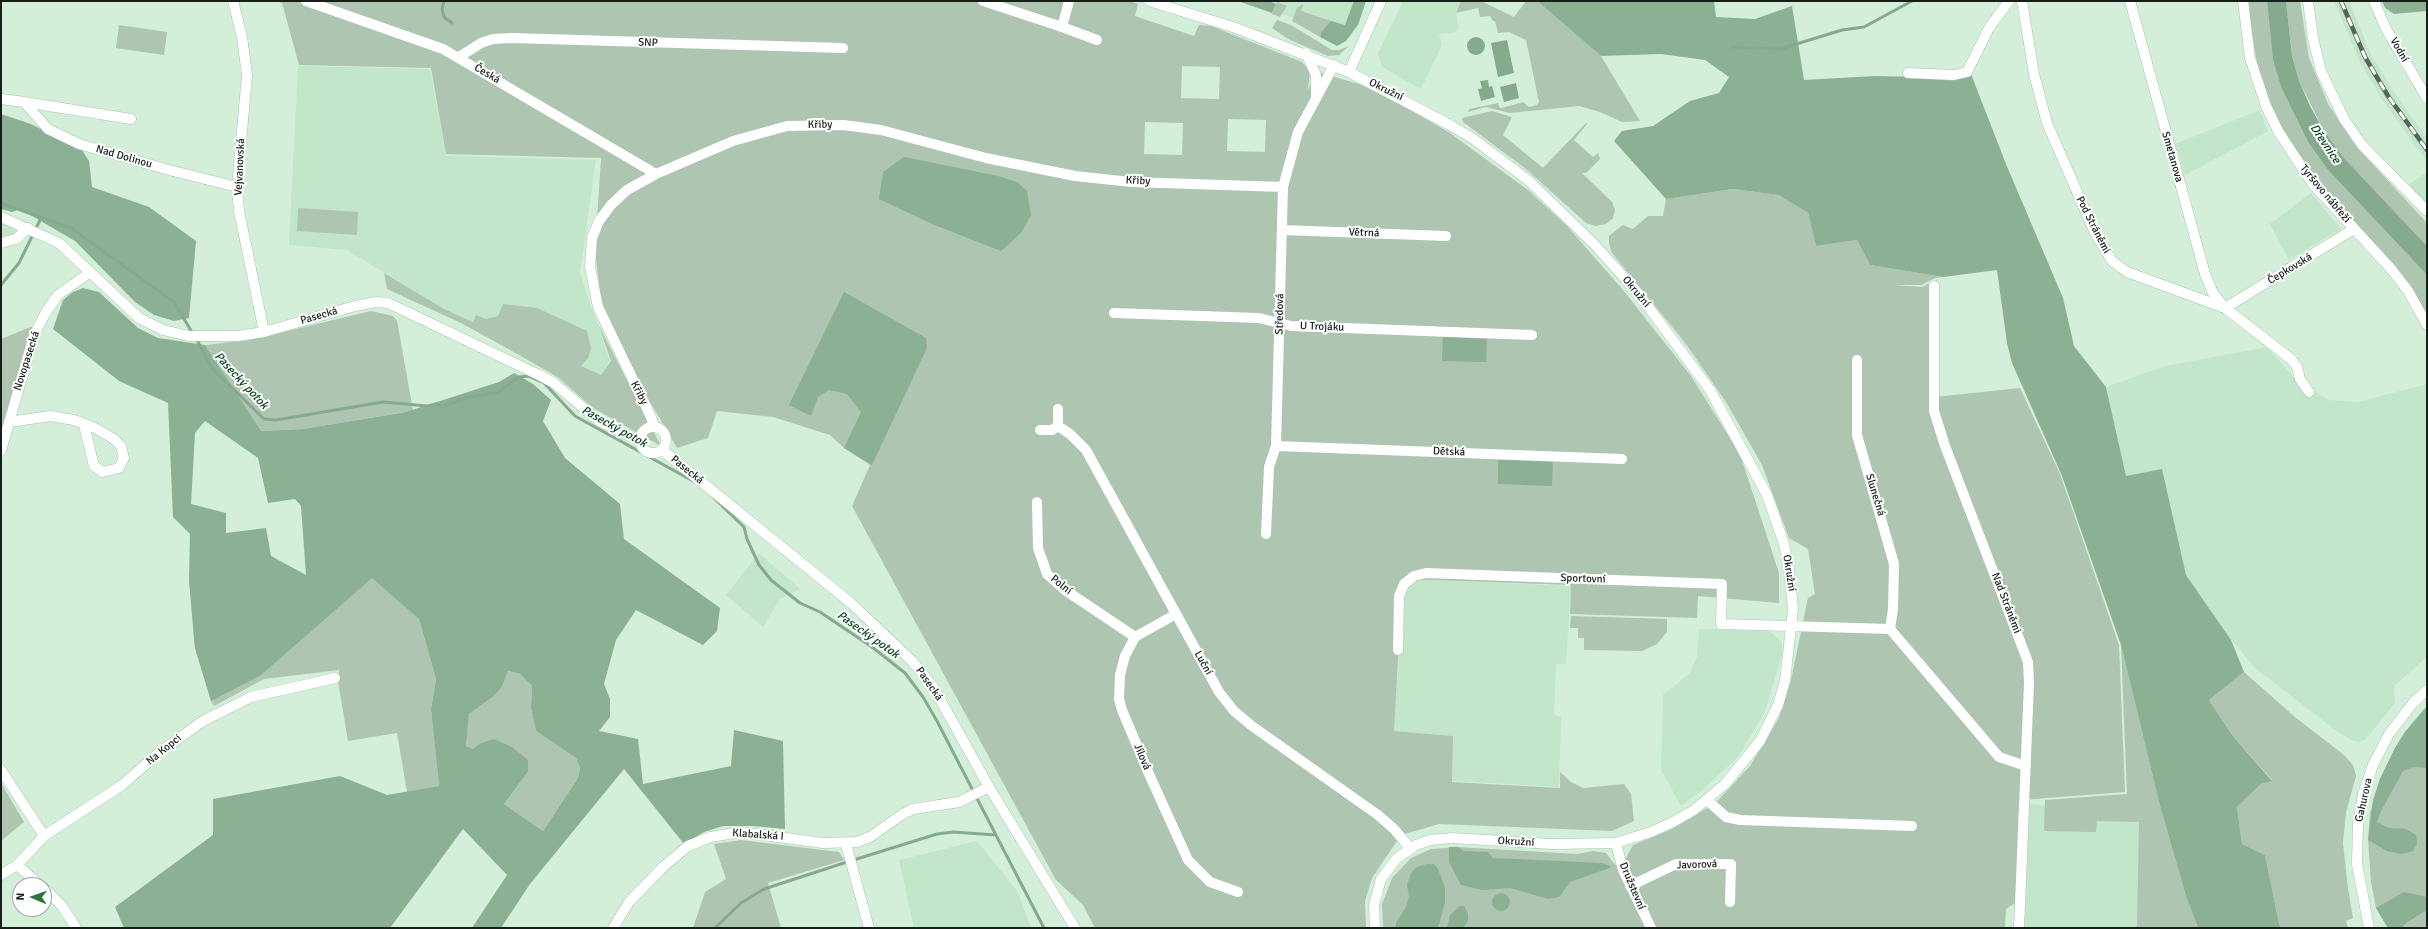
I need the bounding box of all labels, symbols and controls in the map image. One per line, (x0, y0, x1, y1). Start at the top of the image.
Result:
street label: Vodní (2387, 35, 2411, 65)
street label: SNP (638, 36, 658, 50)
street label: Česká (472, 61, 502, 87)
street label: Okružní (1367, 76, 1405, 104)
street label: Křiby (808, 118, 832, 132)
water label: Dřevnice (2307, 121, 2343, 167)
street label: Smetanova (2158, 130, 2186, 184)
street label: Vejvanovská (232, 138, 248, 196)
street label: Nad Dolinou (94, 143, 154, 171)
street label: Tyršovo nábřeží (2297, 162, 2353, 226)
street label: Křiby (1125, 174, 1151, 188)
street label: Pod Stráněmi (2073, 194, 2113, 256)
street label: Větrná (1348, 226, 1380, 240)
street label: Čepkovská (2265, 251, 2315, 287)
street label: Okružní (1619, 274, 1653, 310)
street label: Středová (1273, 293, 1287, 335)
street label: Pasecká (299, 304, 339, 328)
street label: U Trojáku (1300, 320, 1344, 334)
street label: Novopasecká (11, 330, 43, 392)
water label: Pasecký potok (211, 350, 271, 412)
street label: Křiby (628, 379, 650, 407)
water label: Pasecký potok (579, 403, 649, 451)
street label: Dětská (1433, 445, 1465, 459)
street label: Pasecká (668, 453, 706, 487)
street label: Slunečná (1862, 472, 1888, 518)
street label: Okružní (1780, 554, 1798, 592)
street label: Nad Stráněmi (1988, 571, 2024, 635)
street label: Polní (1048, 572, 1074, 598)
street label: Sportovní (1560, 572, 1606, 586)
water label: Pasecký potok (834, 608, 902, 662)
street label: Luční (1191, 649, 1215, 677)
street label: Pasecká (913, 665, 945, 703)
street label: Na Kopci (144, 732, 184, 768)
street label: Jílová (1131, 742, 1153, 772)
street label: Gahurova (2353, 777, 2375, 823)
street label: Klabalská I (732, 827, 784, 843)
street label: Okružní (1497, 834, 1535, 850)
street label: Javorová (1676, 858, 1718, 872)
street label: Družstevní (1616, 860, 1648, 912)
north arrow (12, 877, 52, 917)
text: N (14, 893, 27, 901)

